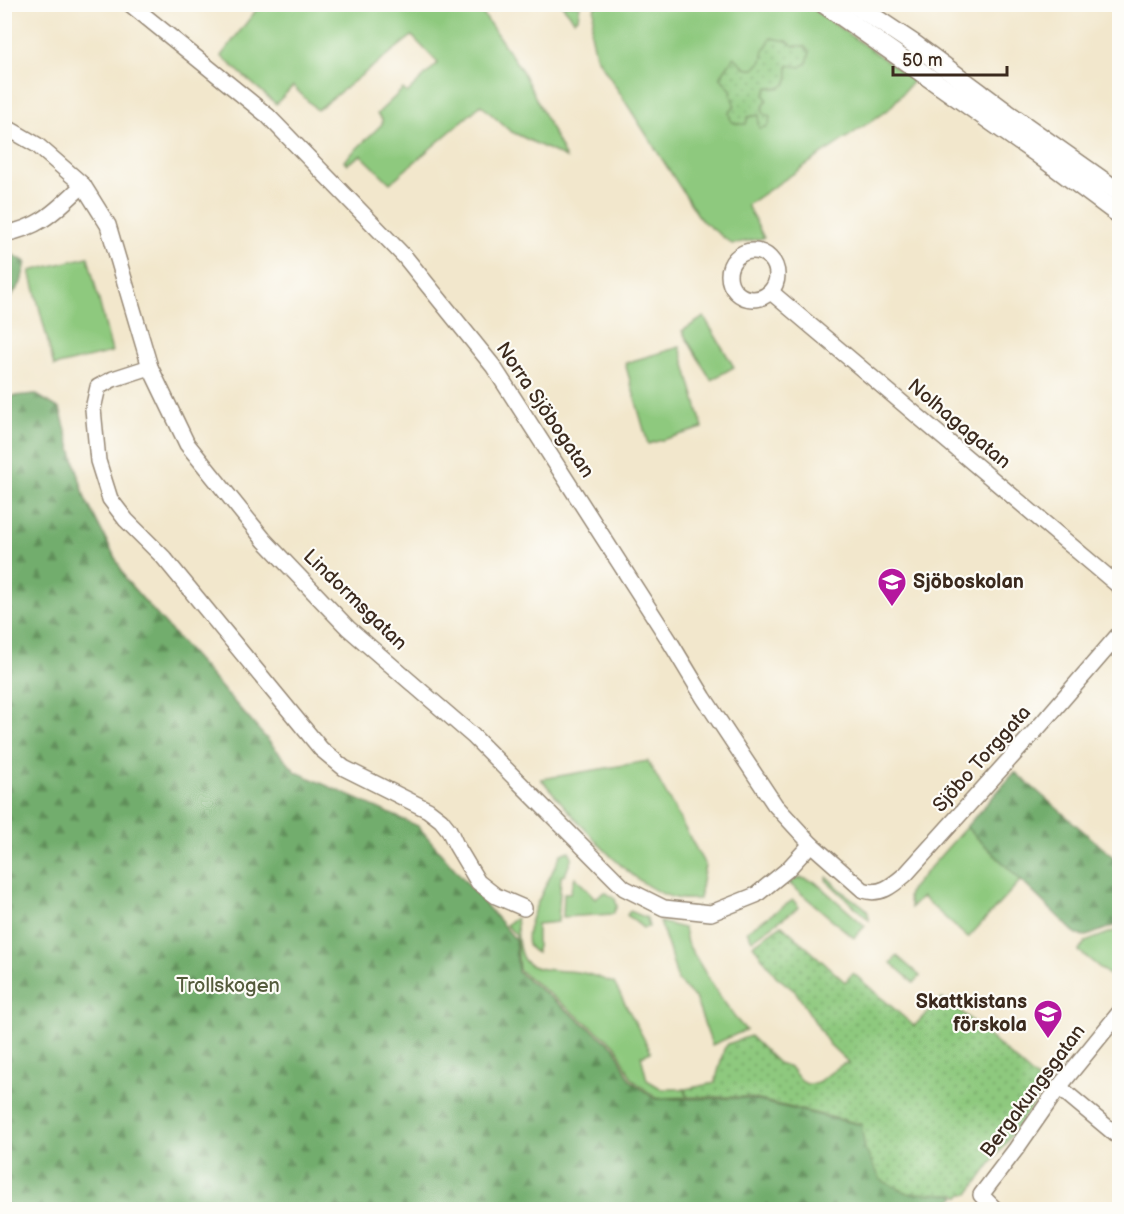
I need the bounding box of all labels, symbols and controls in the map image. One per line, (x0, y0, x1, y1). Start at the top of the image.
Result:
scale bar (893, 39, 1007, 77)
text: 50 m (902, 50, 943, 71)
street label: Norra Sjöbogatan (491, 338, 599, 482)
street label: Nolhagagatan (903, 374, 1015, 474)
street label: Lindormsgatan (298, 544, 412, 656)
school or university icon: Sjöboskolan (876, 566, 908, 608)
place label: Sjöboskolan (913, 570, 1024, 594)
street label: Sjöbo Torggata (928, 701, 1036, 817)
park label: Trollskogen (176, 974, 280, 998)
place label: Skattkistans förskola (916, 990, 1027, 1037)
school or university icon: Skattkistans förskola (1032, 998, 1064, 1040)
street label: Bergakungsgatan (975, 1020, 1091, 1162)

